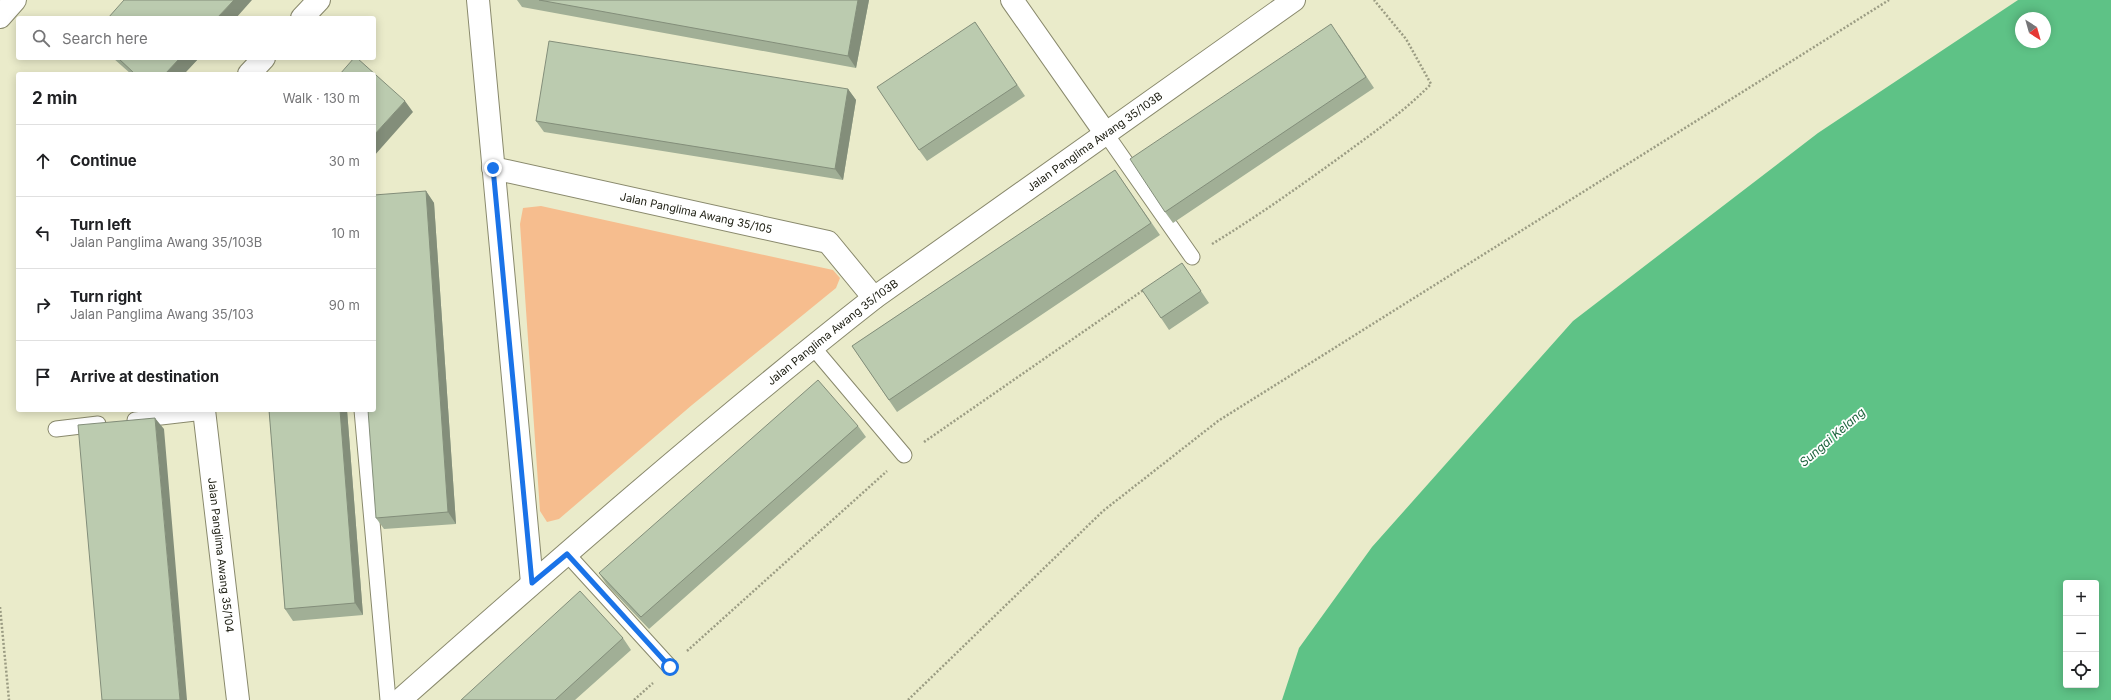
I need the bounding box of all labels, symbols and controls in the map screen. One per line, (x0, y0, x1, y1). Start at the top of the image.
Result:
north arrow (2015, 12, 2051, 48)
search box (16, 16, 376, 60)
icon: search (30, 27, 52, 49)
text: Search here (62, 29, 148, 48)
text: 2 min (32, 88, 77, 108)
street label: Jalan Panglima Awang 35/103B (1024, 89, 1165, 194)
text: Walk · 130 m (283, 90, 360, 106)
icon: ahead (32, 150, 54, 172)
text: Continue (70, 151, 137, 170)
text: 30 m (329, 153, 360, 169)
route end (484, 159, 502, 177)
street label: Jalan Panglima Awang 35/105 (619, 189, 774, 237)
text: Turn left (70, 215, 131, 234)
icon: left (32, 222, 54, 244)
text: 10 m (331, 225, 360, 241)
text: Jalan Panglima Awang 35/103B (70, 234, 262, 250)
street label: Jalan Panglima Awang 35/103B (764, 276, 901, 388)
text: Turn right (70, 287, 142, 306)
icon: right (32, 294, 54, 316)
text: 90 m (329, 297, 360, 313)
text: Jalan Panglima Awang 35/103 (70, 306, 254, 322)
icon: arrive (32, 366, 54, 388)
text: Arrive at destination (70, 367, 219, 386)
water label: Sungai Kelang (1796, 404, 1868, 470)
street label: Jalan Panglima Awang 35/104 (205, 477, 237, 633)
map controls (2063, 580, 2099, 688)
button: + (2063, 580, 2099, 616)
button: − (2063, 616, 2099, 652)
button: locate (2063, 652, 2099, 688)
route start (661, 658, 679, 676)

